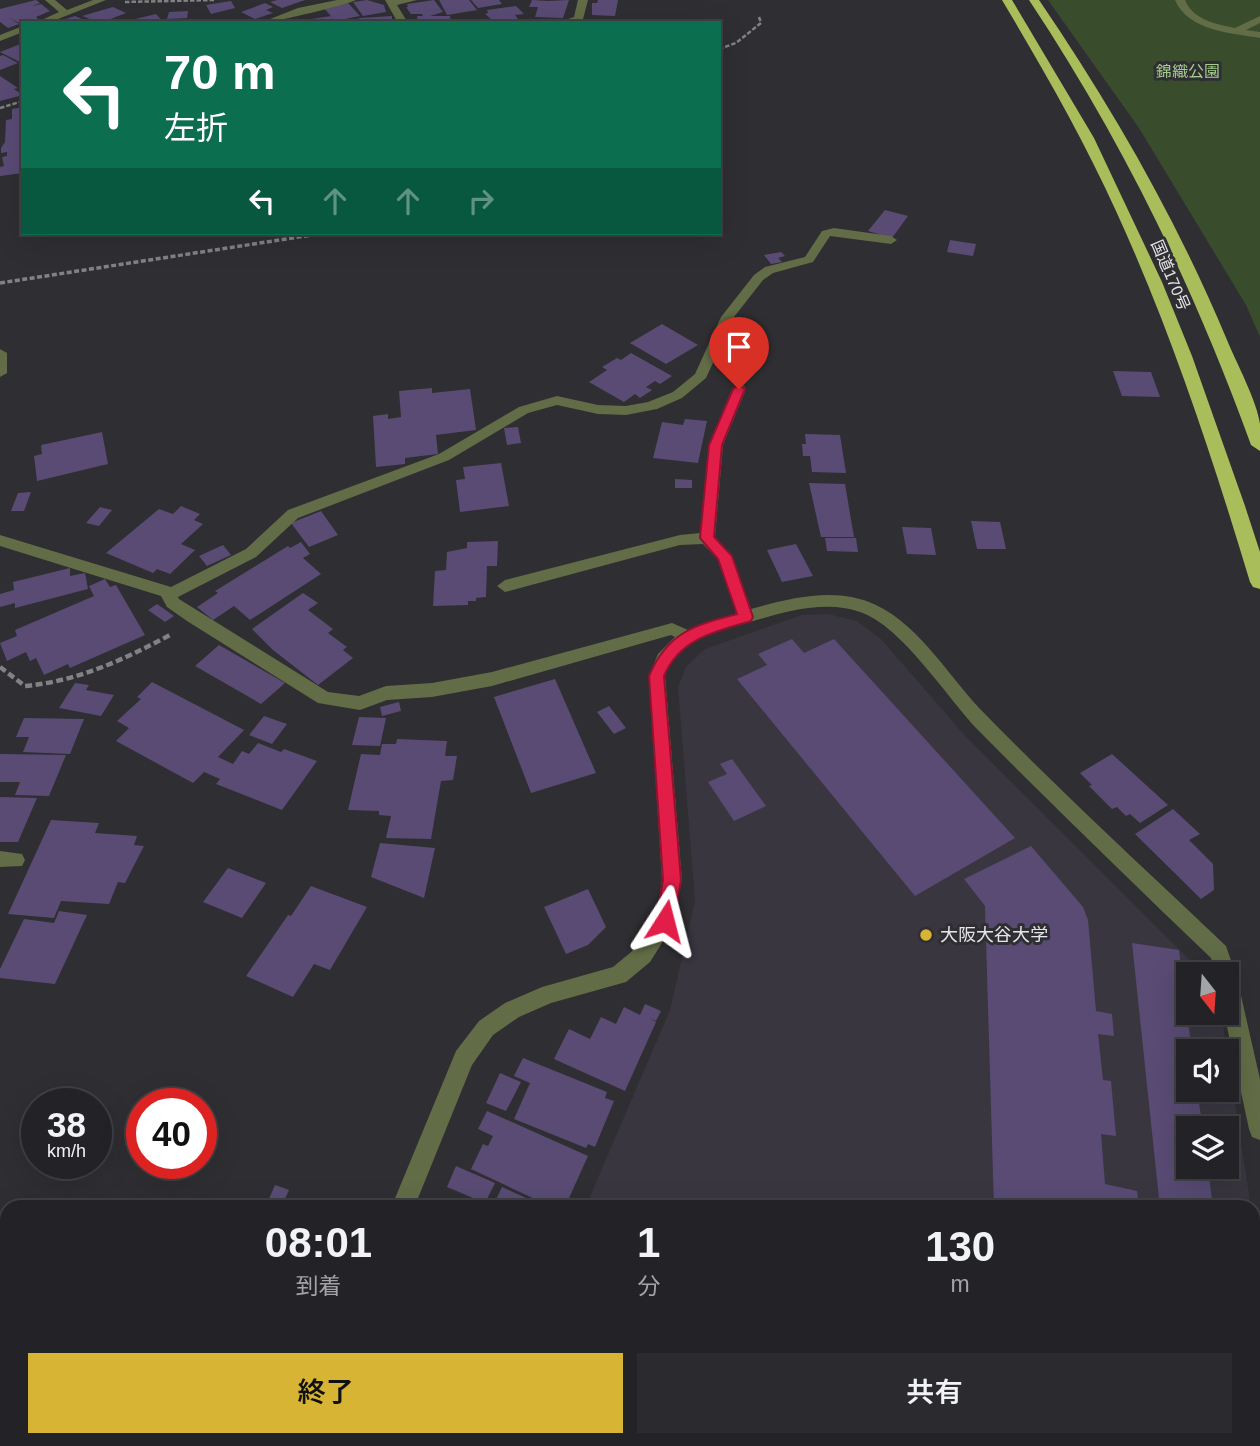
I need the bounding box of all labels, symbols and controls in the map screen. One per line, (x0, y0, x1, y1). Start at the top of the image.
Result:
text: 70 m (164, 45, 276, 99)
icon: left (49, 49, 140, 140)
park label: 錦織公園 (1156, 63, 1220, 80)
text: 左折 (164, 110, 228, 146)
icon: left (243, 182, 281, 220)
icon: ahead (316, 182, 354, 220)
icon: ahead (389, 182, 427, 220)
icon: right (462, 182, 500, 220)
street label: 国道170号 (1148, 237, 1193, 313)
pin (709, 317, 769, 389)
icon: arrive (720, 328, 758, 366)
position arrow (628, 884, 702, 958)
place label: 大阪大谷大学 (940, 925, 1048, 945)
marker: 大阪大谷大学 (918, 927, 934, 943)
north arrow (1176, 962, 1239, 1026)
map controls (1176, 962, 1239, 1179)
button: sound (1176, 1039, 1239, 1102)
speed limit sign: 40 (126, 1088, 217, 1179)
text: 38 (47, 1105, 86, 1144)
button: layers (1176, 1116, 1239, 1179)
text: km/h (47, 1141, 86, 1161)
text: 08:01 (265, 1219, 372, 1266)
text: 1 (637, 1219, 660, 1266)
text: 130 (925, 1223, 995, 1270)
text: m (951, 1271, 970, 1297)
text: 到着 (295, 1273, 341, 1299)
text: 分 (637, 1273, 660, 1299)
button: 終了 (28, 1353, 623, 1433)
button: 共有 (637, 1353, 1232, 1433)

